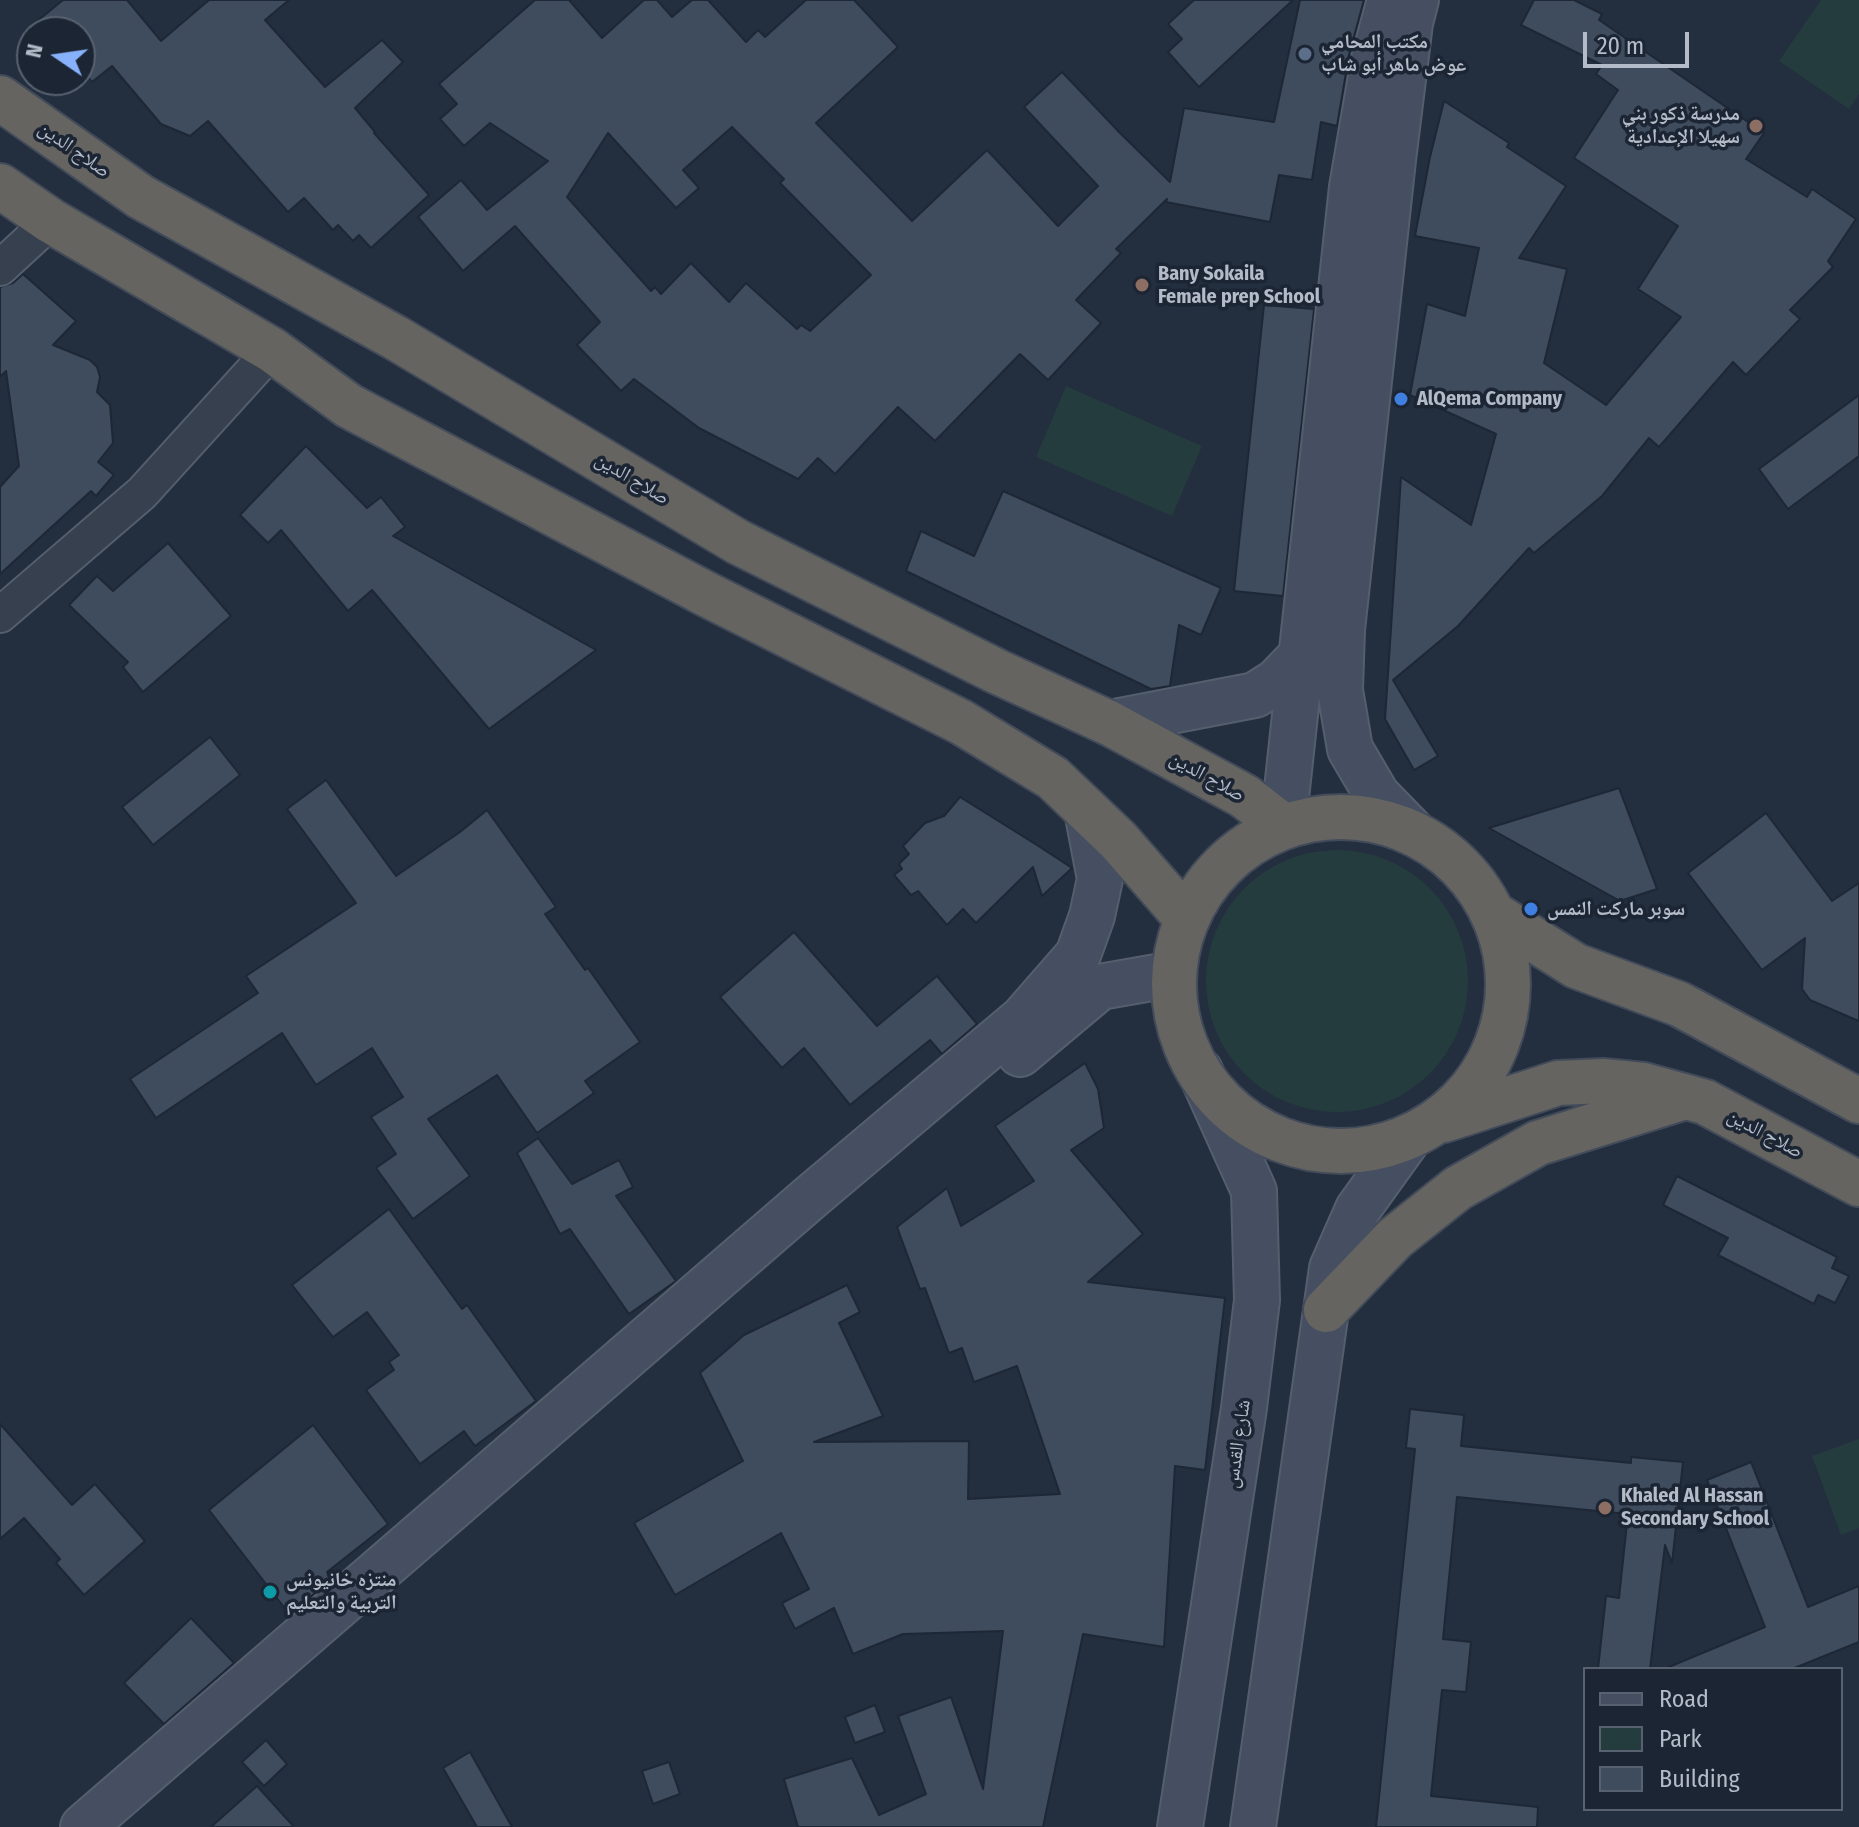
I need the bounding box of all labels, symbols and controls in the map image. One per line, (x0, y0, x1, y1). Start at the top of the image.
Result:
north arrow (16, 16, 96, 96)
scale bar (1587, 16, 1693, 66)
place label: مكتب المحامي عوض ماهر أبو شاب (1321, 30, 1466, 77)
text: 20 m (1597, 32, 1644, 60)
text: N (19, 41, 49, 60)
marker: مكتب المحامي عوض ماهر أبو شاب (1296, 45, 1314, 63)
place label: مدرسة ذكور بني سهيلا الإعدادية (1622, 102, 1740, 149)
street label: صلاح الدين (33, 117, 115, 183)
marker: مدرسة ذكور بني سهيلا الإعدادية (1747, 117, 1765, 135)
place label: Bany Sokaila Female prep School (1158, 262, 1320, 309)
marker: Bany Sokaila Female prep School (1133, 276, 1151, 294)
place label: AlQema Company (1417, 387, 1562, 411)
marker: AlQema Company (1392, 390, 1410, 408)
street label: صلاح الدين (591, 447, 673, 511)
street label: صلاح الدين (1165, 747, 1249, 807)
place label: سوبر ماركت النمس (1547, 897, 1685, 921)
marker: سوبر ماركت النمس (1522, 900, 1540, 918)
street label: صلاح الدين (1723, 1104, 1807, 1164)
street label: شارع القدس (1220, 1398, 1256, 1490)
place label: Khaled Al Hassan Secondary School (1621, 1484, 1769, 1531)
marker: Khaled Al Hassan Secondary School (1596, 1499, 1614, 1517)
place label: منتزه خانيونس التربية والتعليم (286, 1568, 397, 1615)
marker: منتزه خانيونس التربية والتعليم (261, 1583, 279, 1601)
legend (1583, 1667, 1843, 1811)
text: Road (1659, 1685, 1709, 1713)
text: Park (1659, 1725, 1702, 1753)
text: Building (1659, 1765, 1740, 1793)

